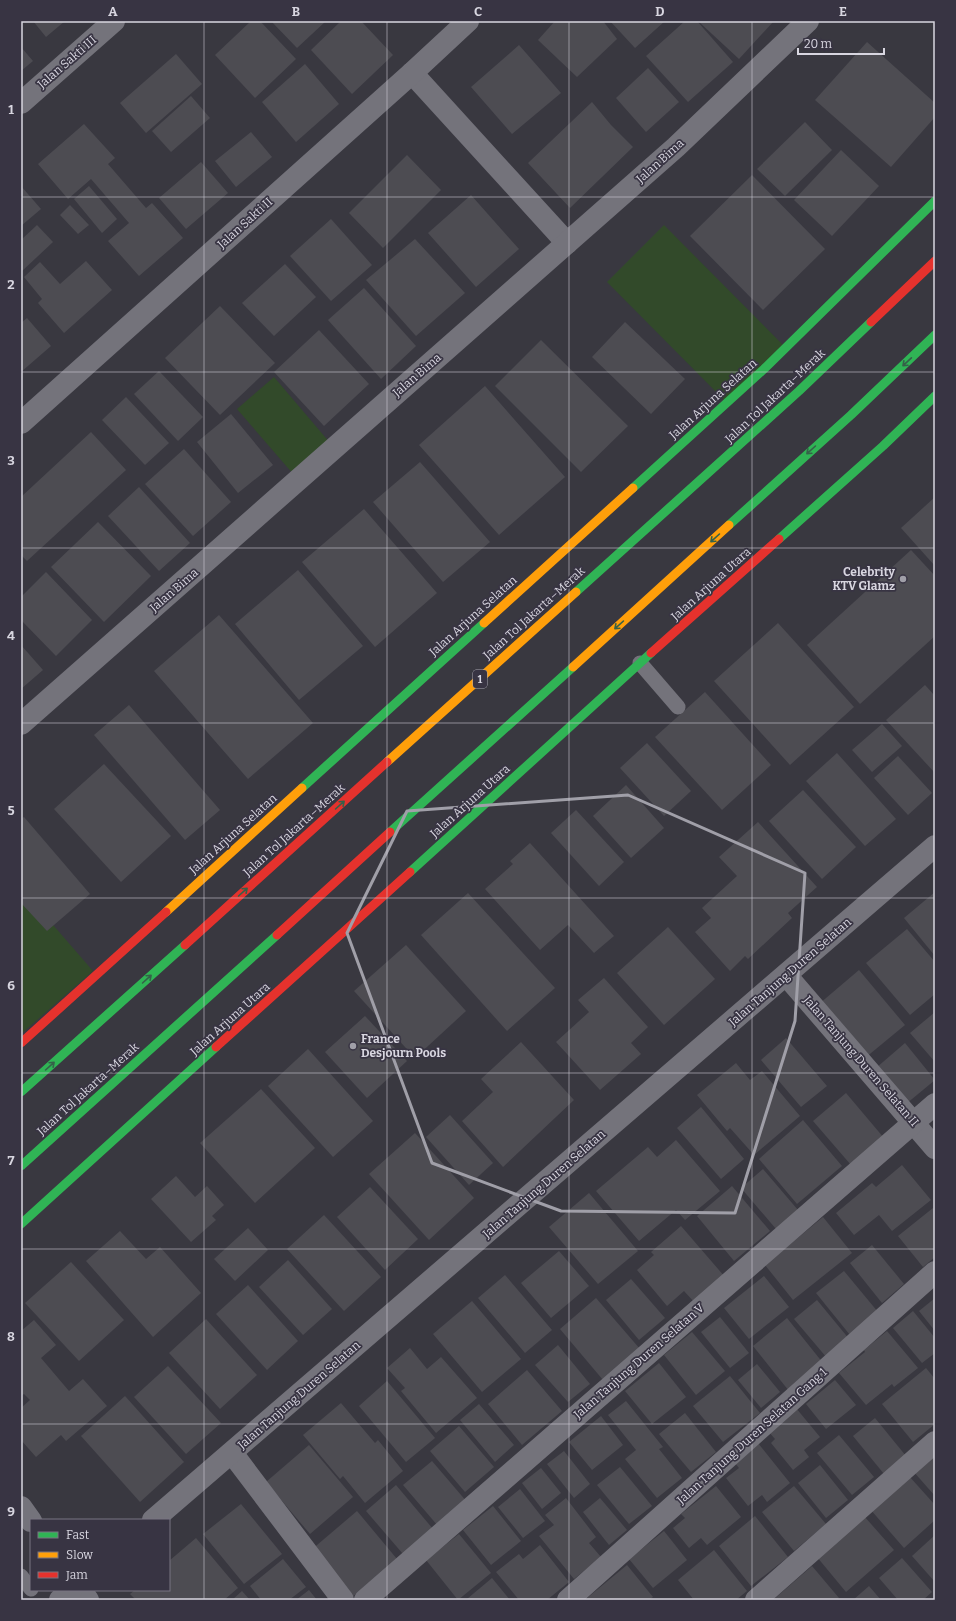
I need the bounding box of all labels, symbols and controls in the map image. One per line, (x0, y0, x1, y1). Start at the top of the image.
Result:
text: A (108, 4, 118, 19)
text: B (292, 4, 300, 19)
text: C (474, 4, 482, 19)
text: D (655, 4, 665, 19)
text: E (839, 4, 847, 19)
scale bar (798, 30, 884, 56)
street label: Jalan Sakti III (34, 33, 99, 92)
text: 20 m (804, 37, 833, 51)
text: 1 (8, 102, 14, 117)
street label: Jalan Bima (633, 136, 687, 187)
street label: Jalan Sakti II (214, 195, 275, 252)
text: 2 (7, 277, 15, 292)
street label: Jalan Tol Jakarta–Merak (721, 346, 828, 447)
street label: Jalan Bima (389, 350, 444, 400)
street label: Jalan Arjuna Selatan (666, 356, 760, 443)
one-way arrow (902, 357, 912, 367)
one-way arrow (806, 446, 817, 455)
text: 3 (7, 453, 15, 468)
one-way arrow (710, 533, 720, 542)
street label: Jalan Arjuna Utara (668, 544, 754, 624)
street label: Jalan Tol Jakarta–Merak (480, 564, 588, 663)
street label: Jalan Bima (146, 565, 201, 615)
place label: Celebrity KTV Glamz (832, 565, 895, 593)
street label: Jalan Arjuna Selatan (426, 573, 520, 660)
marker: Celebrity KTV Glamz (898, 574, 908, 584)
one-way arrow (614, 620, 624, 629)
text: 4 (7, 628, 15, 643)
road number: 1 (473, 670, 487, 688)
street label: Jalan Arjuna Utara (427, 761, 513, 841)
street label: Jalan Tol Jakarta–Merak (240, 781, 348, 880)
street label: Jalan Arjuna Selatan (186, 791, 280, 878)
one-way arrow (335, 800, 345, 810)
text: 5 (7, 803, 15, 818)
one-way arrow (238, 887, 248, 897)
street label: Jalan Tanjung Duren Selatan (725, 915, 854, 1030)
one-way arrow (141, 975, 151, 984)
text: 6 (7, 978, 15, 993)
street label: Jalan Arjuna Utara (187, 979, 273, 1059)
street label: Jalan Tanjung Duren Selatan II (800, 992, 921, 1129)
place label: France Desjourn Pools (361, 1032, 446, 1061)
street label: Jalan Tol Jakarta–Merak (34, 1040, 142, 1139)
marker: France Desjourn Pools (348, 1041, 358, 1051)
one-way arrow (45, 1061, 55, 1071)
street label: Jalan Tanjung Duren Selatan (479, 1127, 608, 1242)
text: 7 (8, 1153, 15, 1168)
street label: Jalan Tanjung Duren Selatan V (570, 1300, 708, 1422)
text: 8 (7, 1329, 15, 1344)
street label: Jalan Tanjung Duren Selatan (234, 1338, 363, 1453)
street label: Jalan Tanjung Duren Selatan Gang 1 (674, 1365, 830, 1508)
text: 9 (7, 1504, 15, 1519)
legend (30, 1519, 170, 1591)
text: Fast (66, 1528, 90, 1542)
text: Slow (66, 1548, 93, 1562)
text: Jam (65, 1568, 88, 1582)

